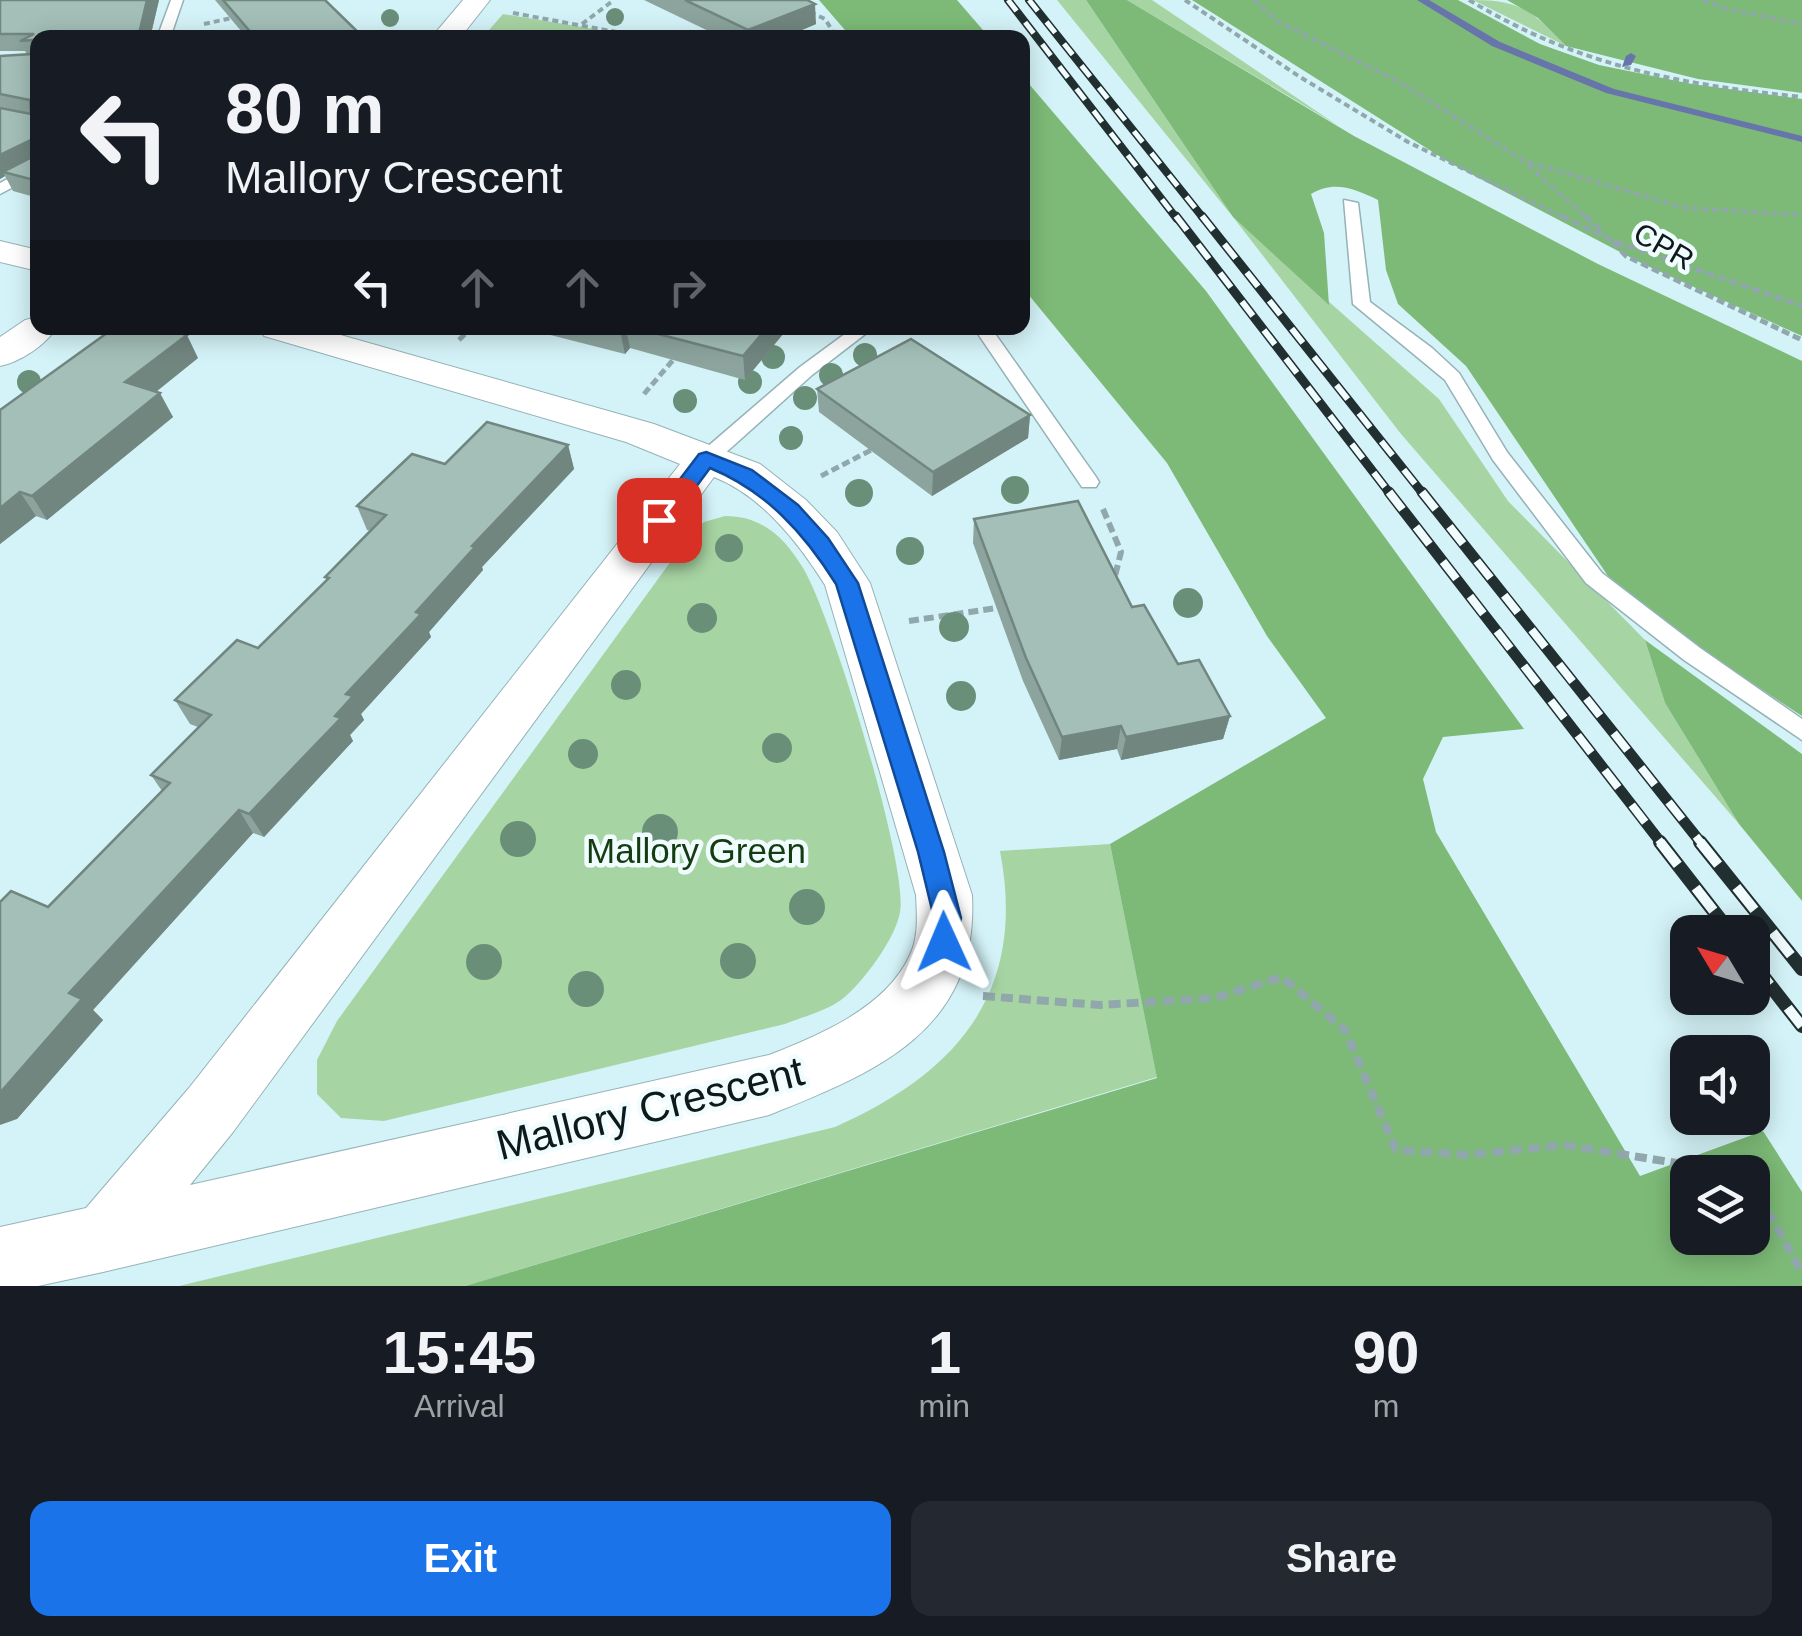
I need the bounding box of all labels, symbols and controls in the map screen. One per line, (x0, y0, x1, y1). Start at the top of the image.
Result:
icon: left (60, 70, 190, 200)
text: 80 m (225, 70, 385, 148)
text: Mallory Crescent (225, 152, 563, 203)
street label: CPR (1628, 216, 1700, 276)
icon: left (345, 260, 400, 315)
icon: ahead (450, 260, 505, 315)
icon: ahead (555, 260, 610, 315)
icon: right (660, 260, 715, 315)
pin (617, 478, 702, 563)
icon: arrive (632, 493, 687, 548)
park label: Mallory Green (586, 831, 806, 870)
position arrow (892, 890, 996, 994)
north arrow (1670, 915, 1770, 1015)
map controls (1670, 915, 1770, 1255)
button: sound (1670, 1035, 1770, 1135)
street label: Mallory Crescent (491, 1047, 809, 1169)
button: layers (1670, 1155, 1770, 1255)
text: 15:45 (383, 1319, 536, 1386)
text: 1 (928, 1319, 961, 1386)
text: 90 (1353, 1319, 1419, 1386)
text: Arrival (414, 1388, 505, 1424)
text: min (919, 1388, 970, 1424)
text: m (1373, 1388, 1399, 1424)
button: Exit (30, 1501, 891, 1616)
button: Share (911, 1501, 1772, 1616)

